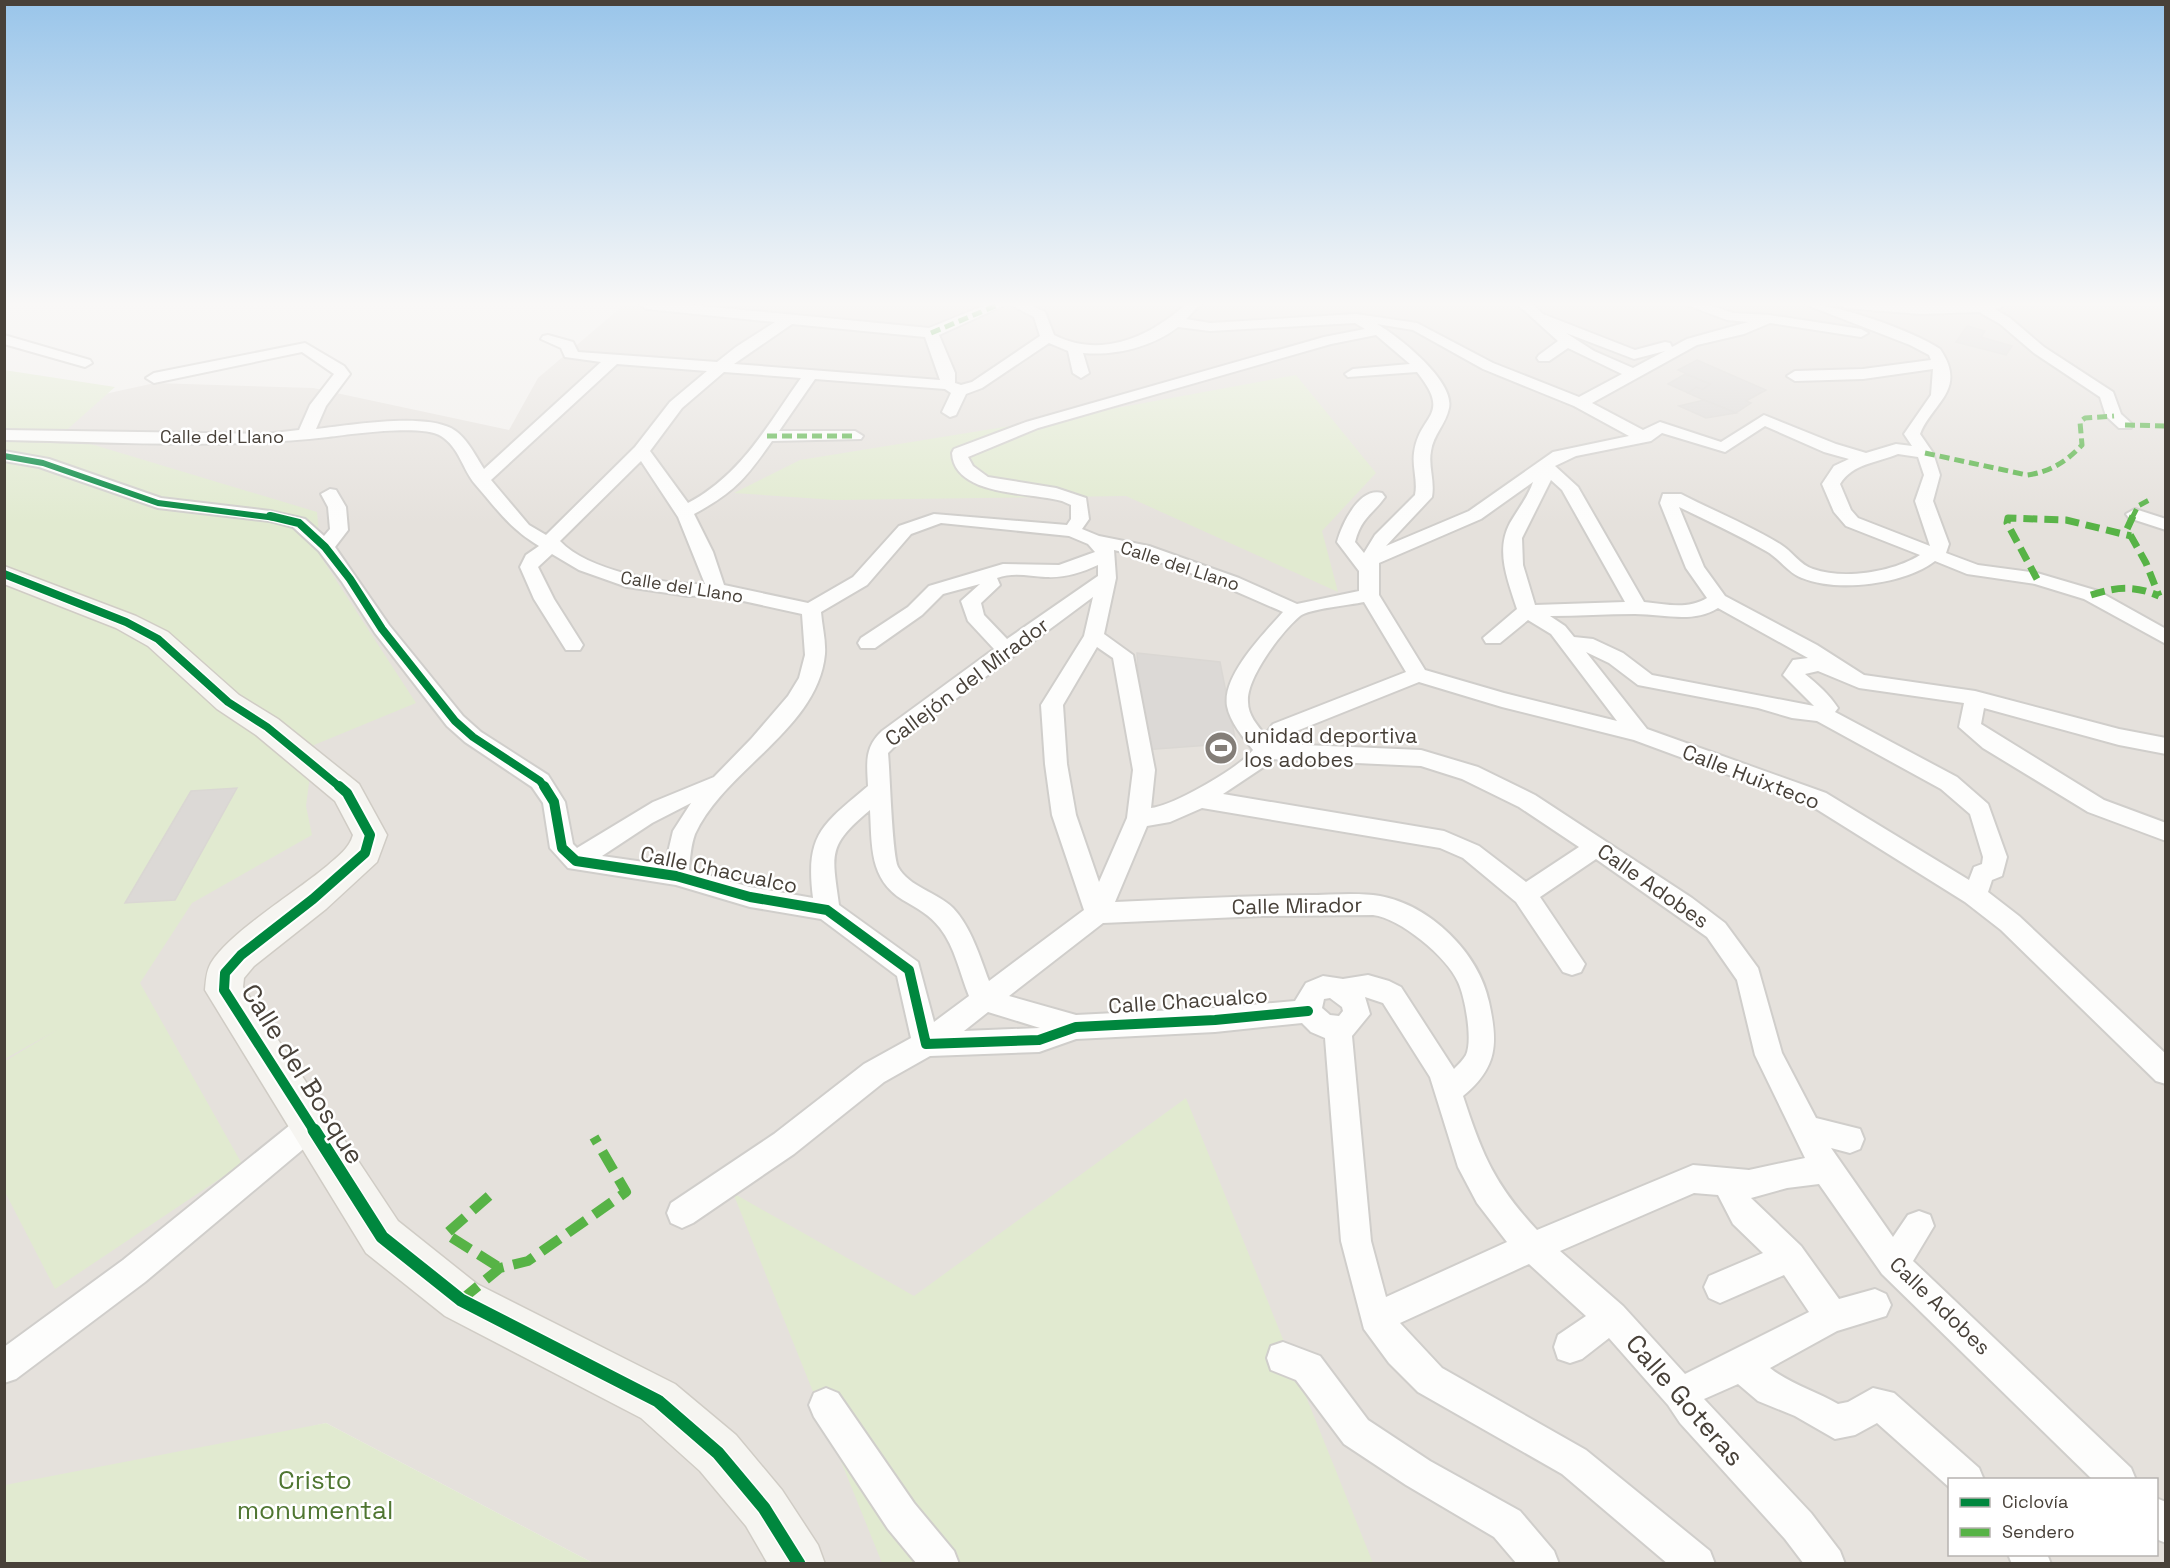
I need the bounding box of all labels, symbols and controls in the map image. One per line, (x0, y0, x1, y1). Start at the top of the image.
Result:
street label: Calle del Llano (160, 425, 284, 448)
street label: Calle del Llano (1118, 535, 1243, 596)
street label: Calle del Llano (619, 565, 745, 608)
street label: Callejón del Mirador (879, 611, 1054, 752)
place label: unidad deportiva los adobes (1244, 722, 1417, 773)
sports icon: unidad deportiva los adobes (1203, 730, 1239, 766)
street label: Calle Huixteco (1679, 738, 1824, 815)
street label: Calle Adobes (1592, 837, 1714, 934)
street label: Calle Chacualco (638, 840, 800, 899)
street label: Calle Mirador (1231, 891, 1363, 920)
street label: Calle del Bosque (234, 977, 372, 1171)
street label: Calle Chacualco (1107, 981, 1269, 1020)
street label: Calle Adobes (1884, 1251, 1997, 1361)
street label: Calle Goteras (1618, 1327, 1752, 1473)
park label: Cristo monumental (237, 1463, 393, 1527)
legend (1948, 1478, 2158, 1556)
text: Ciclovía (2002, 1490, 2068, 1513)
text: Sendero (2002, 1520, 2075, 1543)

